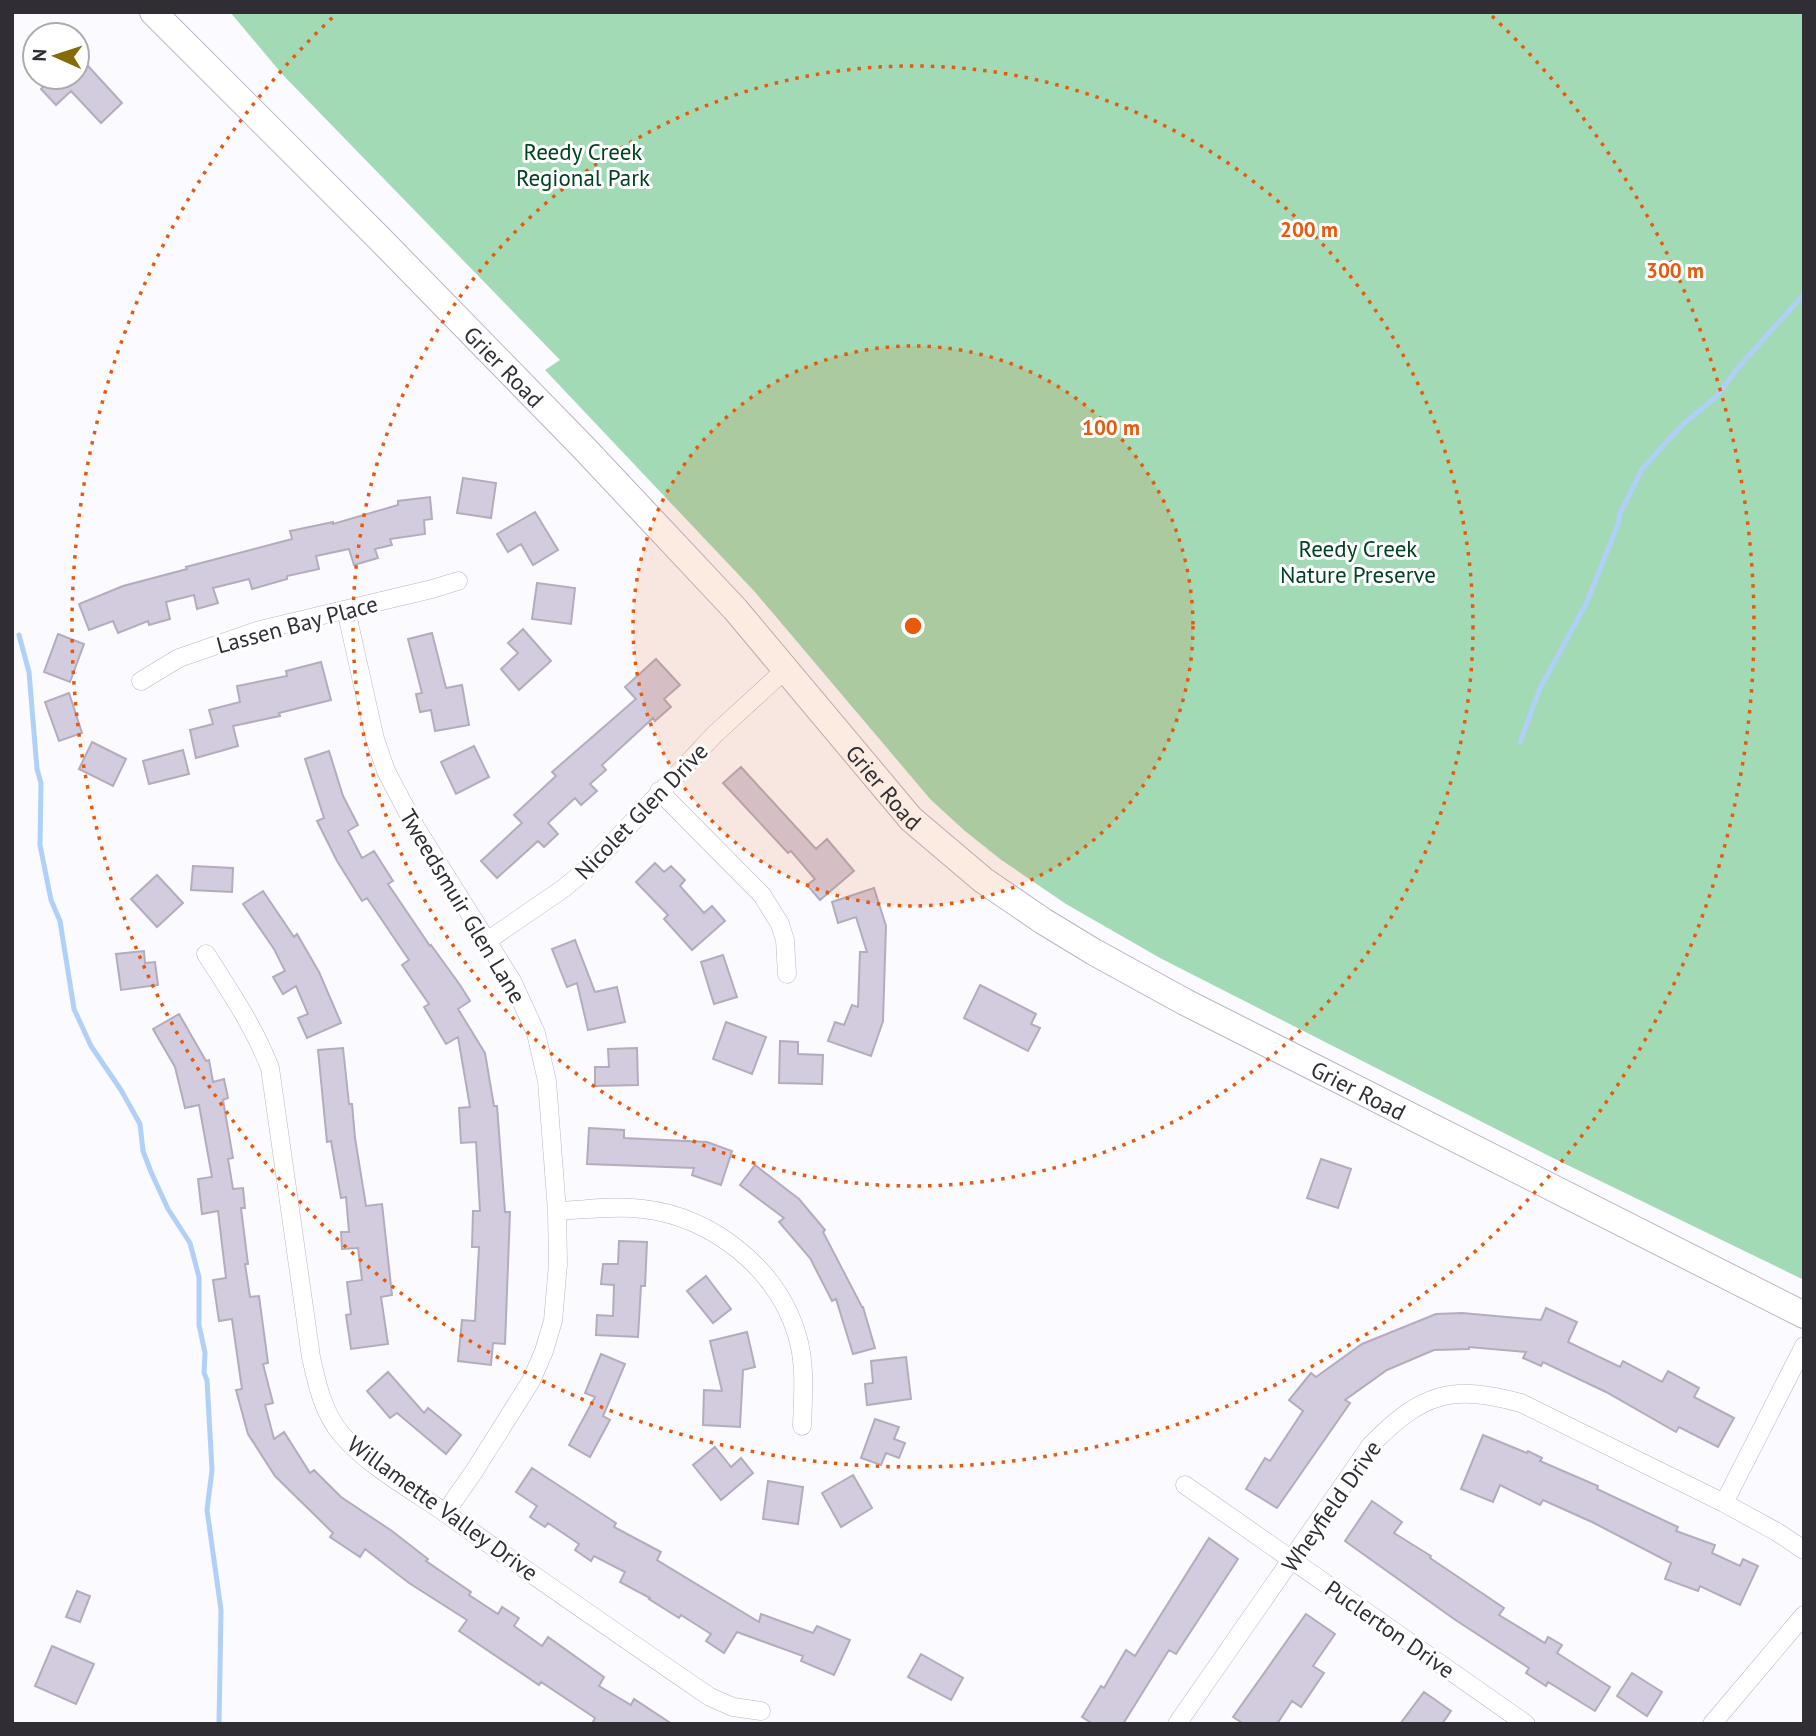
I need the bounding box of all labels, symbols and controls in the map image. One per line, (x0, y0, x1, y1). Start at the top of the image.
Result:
north arrow (21, 21, 91, 91)
text: N (27, 48, 51, 62)
park label: Reedy Creek Regional Park (516, 137, 650, 192)
text: 200 m (1280, 216, 1338, 243)
text: 300 m (1646, 257, 1704, 284)
street label: Grier Road (458, 320, 550, 413)
text: 100 m (1082, 414, 1140, 441)
park label: Reedy Creek Nature Preserve (1280, 534, 1436, 589)
street label: Lassen Bay Place (213, 589, 381, 659)
centre of rings (901, 614, 925, 638)
street label: Nicolet Glen Drive (568, 737, 714, 885)
street label: Grier Road (840, 738, 928, 836)
street label: Tweedsmuir Glen Lane (394, 804, 532, 1008)
street label: Grier Road (1306, 1054, 1411, 1126)
street label: Willamette Valley Drive (342, 1429, 544, 1587)
street label: Wheyfield Drive (1275, 1434, 1387, 1578)
street label: Puclerton Drive (1319, 1574, 1461, 1684)

